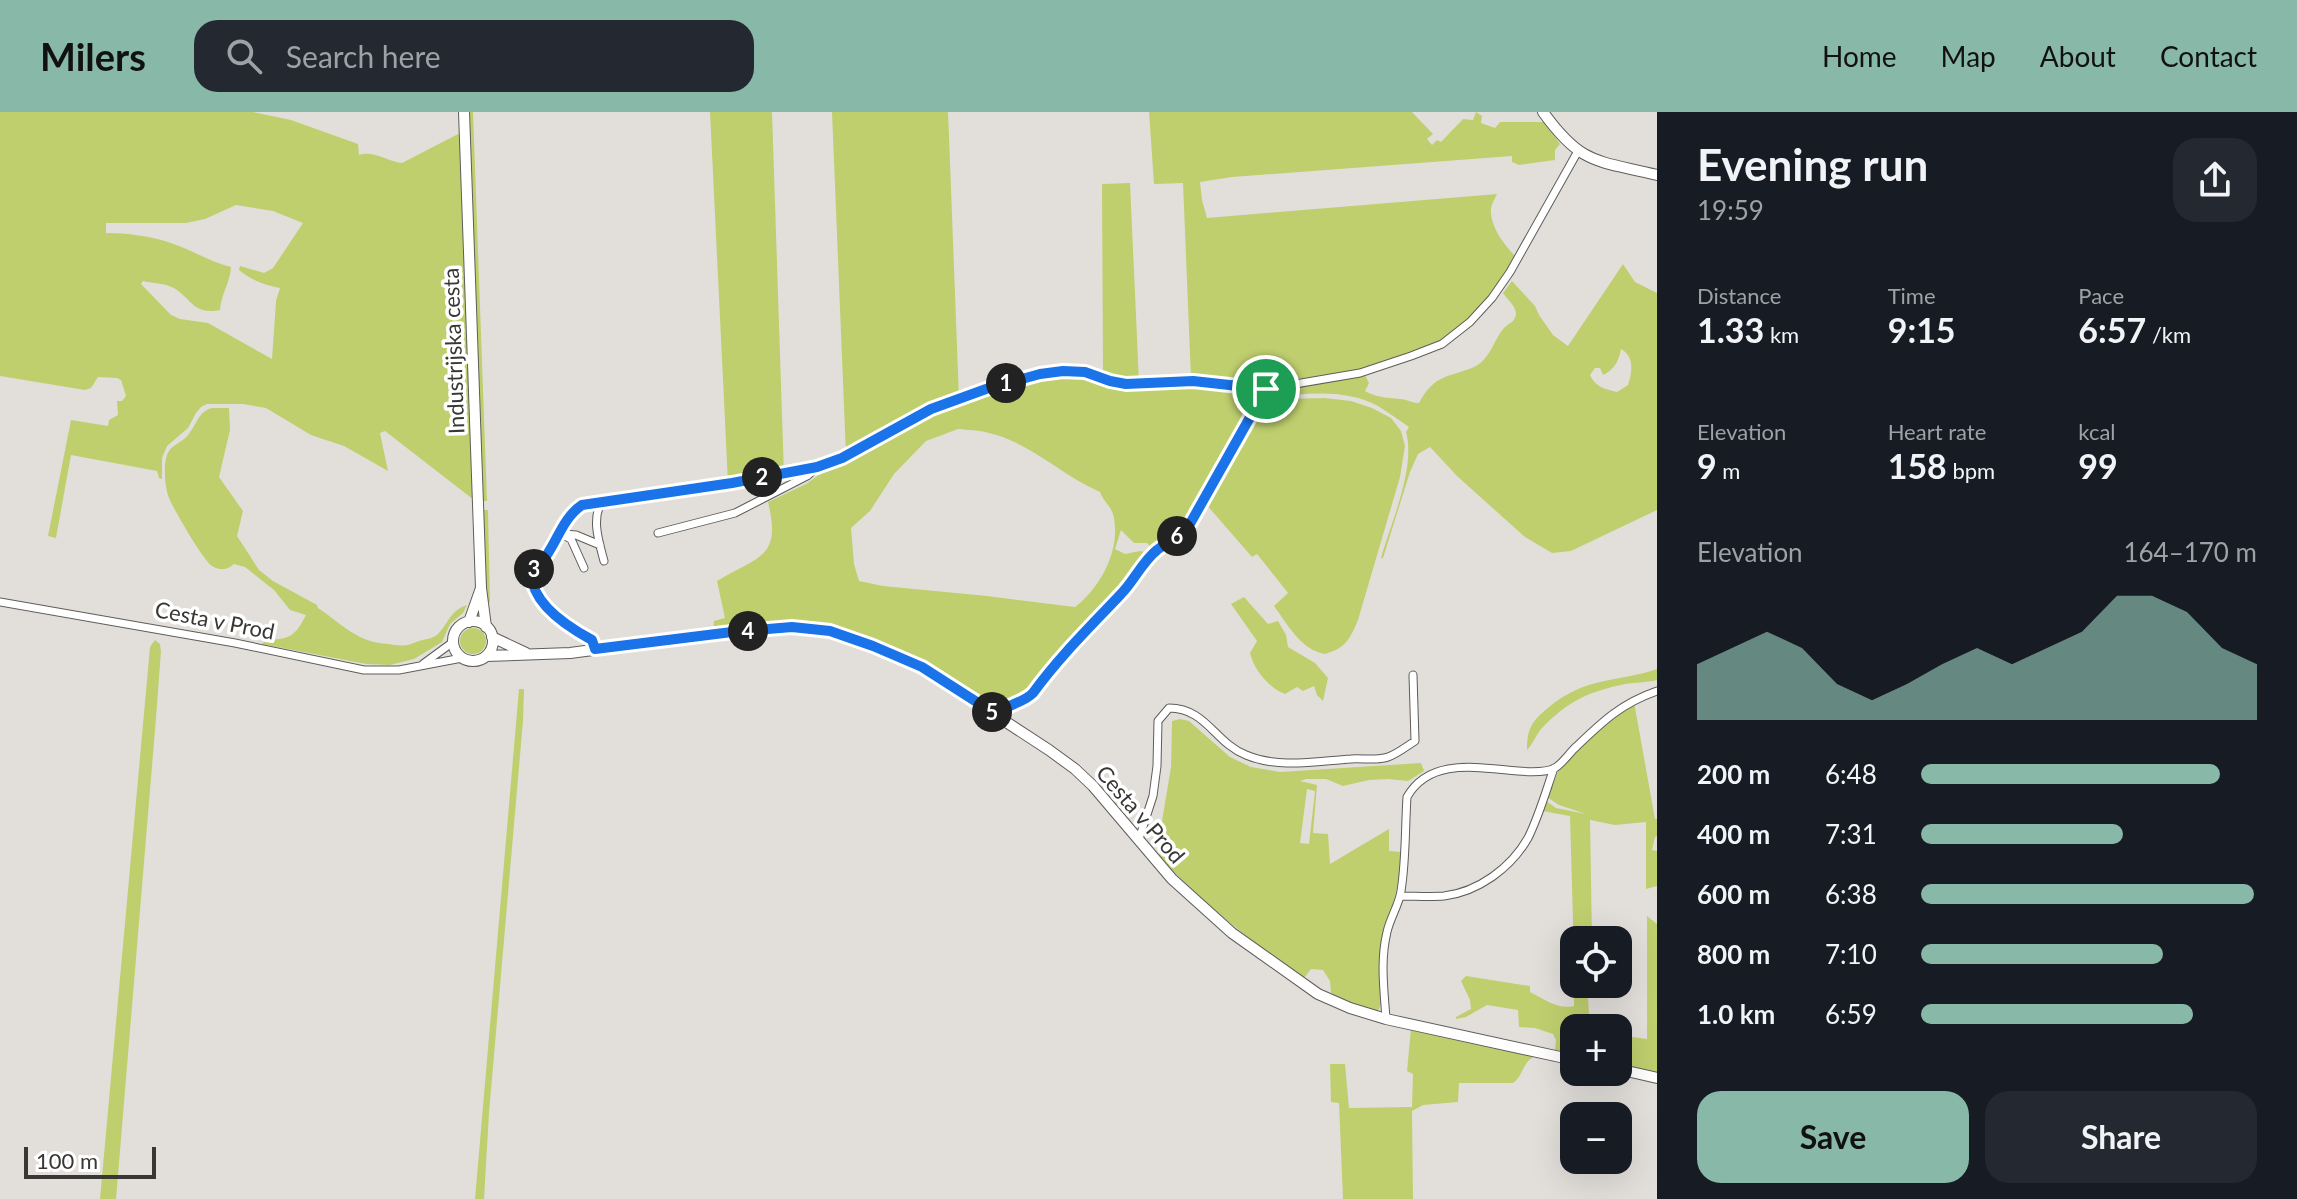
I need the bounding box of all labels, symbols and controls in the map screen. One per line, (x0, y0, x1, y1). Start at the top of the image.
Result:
search box (194, 20, 754, 92)
text: Milers (40, 33, 146, 79)
icon: search (222, 34, 266, 78)
text: Search here (286, 38, 441, 74)
text: Home (1822, 39, 1897, 73)
text: Map (1941, 39, 1996, 73)
text: About (2040, 39, 2116, 73)
text: Contact (2160, 39, 2257, 73)
text: Evening run (1697, 138, 1928, 190)
button: share (2173, 138, 2257, 222)
text: 19:59 (1697, 194, 1764, 226)
street label: Industrijska cesta (437, 267, 469, 435)
text: Distance (1697, 282, 1781, 309)
text: Time (1888, 282, 1936, 309)
text: Pace (2078, 282, 2124, 309)
text: 1.33 (1697, 309, 1764, 350)
text: 9:15 (1888, 309, 1956, 350)
text: 6:57 (2078, 309, 2146, 350)
text: km (1764, 321, 1799, 348)
text: /km (2146, 321, 2191, 348)
pin (1232, 355, 1300, 423)
pin: 1 (986, 363, 1026, 403)
icon: arrive (1244, 367, 1288, 411)
text: 1 (1000, 369, 1012, 396)
text: Elevation (1697, 418, 1786, 445)
text: Heart rate (1888, 418, 1986, 445)
text: kcal (2078, 418, 2116, 445)
text: 9 (1697, 445, 1717, 486)
text: 158 (1888, 445, 1947, 486)
text: 99 (2078, 445, 2118, 486)
pin: 2 (742, 457, 782, 497)
text: m (1717, 457, 1740, 484)
text: bpm (1947, 457, 1995, 484)
text: 2 (756, 463, 768, 490)
pin: 6 (1157, 516, 1197, 556)
text: 6 (1171, 522, 1183, 549)
text: Elevation (1697, 536, 1803, 568)
text: 164–170 m (2123, 536, 2257, 568)
pin: 3 (514, 549, 554, 589)
text: 3 (528, 555, 540, 582)
street label: Cesta v Prod (153, 595, 277, 645)
pin: 4 (728, 611, 768, 651)
text: 4 (742, 617, 754, 644)
pin: 5 (972, 692, 1012, 732)
text: 5 (986, 698, 998, 725)
text: 200 m (1697, 758, 1770, 790)
text: 6:48 (1825, 758, 1877, 790)
street label: Cesta v Prod (1091, 759, 1191, 869)
text: 400 m (1697, 818, 1770, 850)
text: 7:31 (1825, 818, 1877, 850)
text: 600 m (1697, 878, 1770, 910)
text: 6:38 (1825, 878, 1877, 910)
map controls (1560, 926, 1632, 1174)
button: locate (1560, 926, 1632, 998)
text: 800 m (1697, 938, 1770, 970)
text: 7:10 (1825, 938, 1877, 970)
text: 1.0 km (1697, 998, 1775, 1030)
text: 6:59 (1825, 998, 1877, 1030)
button: + (1560, 1014, 1632, 1086)
button: Save (1697, 1091, 1969, 1183)
button: Share (1985, 1091, 2257, 1183)
button: − (1560, 1102, 1632, 1174)
scale bar (24, 1143, 156, 1179)
text: 100 m (36, 1147, 98, 1174)

